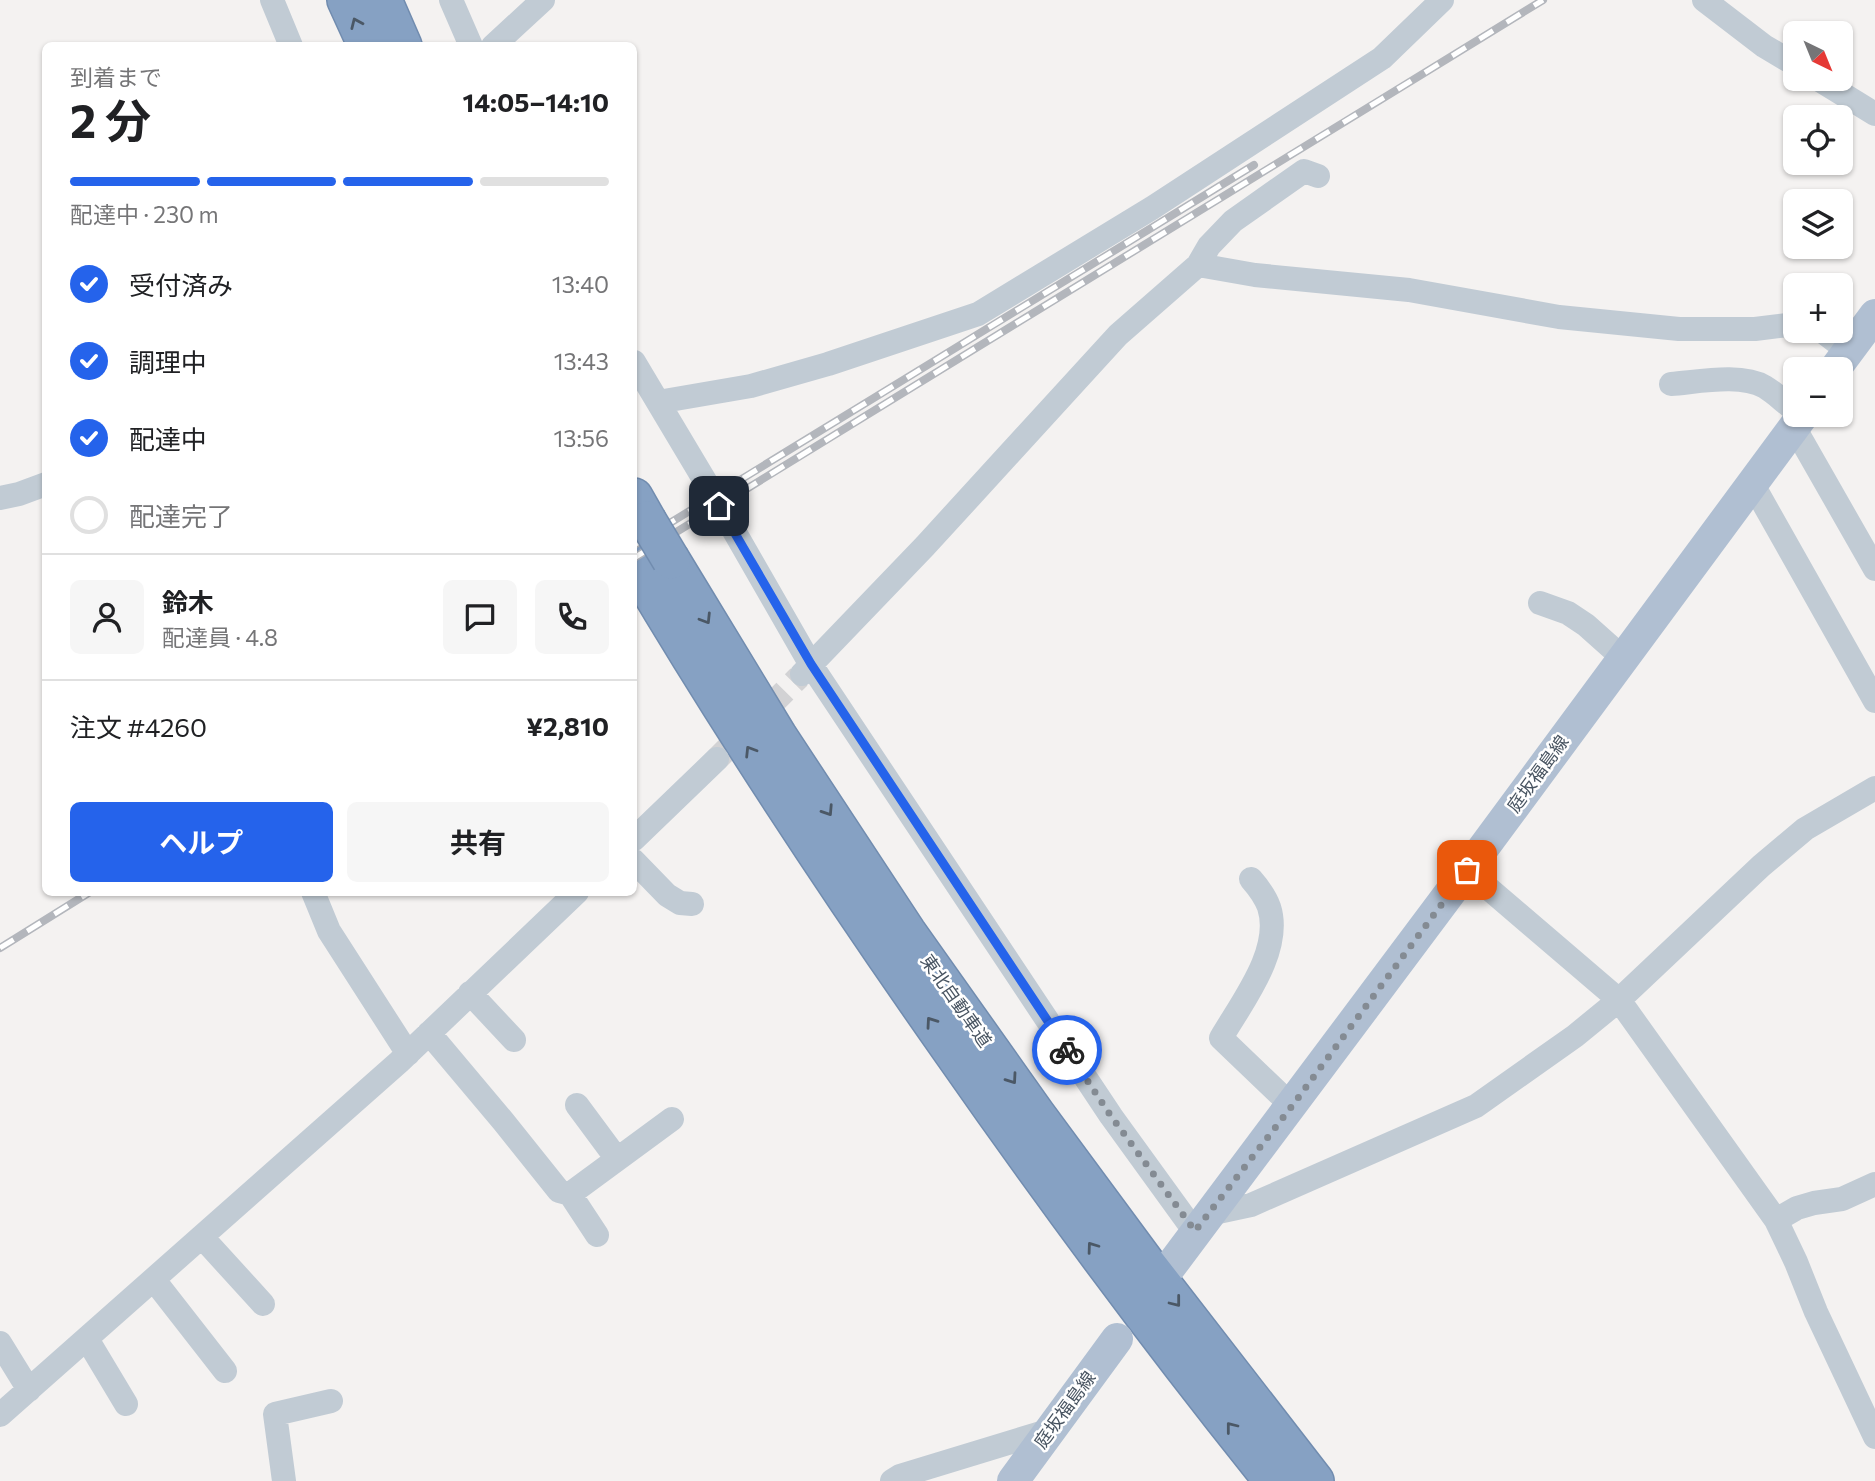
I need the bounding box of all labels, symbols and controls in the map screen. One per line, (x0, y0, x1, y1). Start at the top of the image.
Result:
one-way arrow (350, 18, 364, 30)
north arrow (1783, 21, 1853, 91)
map controls (1783, 21, 1853, 427)
text: 到着まで (70, 63, 162, 91)
text: 14:05–14:10 (462, 86, 609, 117)
text: 2 分 (70, 91, 151, 147)
button: locate (1783, 105, 1853, 175)
button: layers (1783, 189, 1853, 259)
text: 配達中 · 230 m (70, 200, 219, 228)
icon: check (70, 265, 108, 303)
text: 受付済み (129, 269, 233, 300)
text: 13:40 (552, 270, 609, 298)
button: + (1783, 273, 1853, 343)
icon: check (70, 342, 108, 380)
text: 調理中 (129, 346, 207, 377)
text: 13:43 (554, 347, 609, 375)
button: − (1783, 357, 1853, 427)
icon: check (70, 419, 108, 457)
text: 配達中 (129, 423, 207, 454)
text: 13:56 (553, 424, 609, 452)
pin (689, 476, 749, 536)
icon: home (700, 487, 738, 525)
text: 配達完了 (129, 500, 233, 531)
button: person (70, 580, 144, 654)
button: chat (443, 580, 517, 654)
button: phone (535, 580, 609, 654)
text: 鈴木 (162, 586, 214, 617)
one-way arrow (698, 611, 711, 624)
text: 配達員 · 4.8 (162, 623, 278, 651)
text: ¥2,810 (526, 710, 609, 741)
text: 注文 #4260 (70, 711, 207, 742)
street label: 庭坂福島線 (1502, 731, 1573, 816)
one-way arrow (746, 746, 759, 759)
button: ヘルプ (70, 802, 333, 882)
button: 共有 (347, 802, 609, 882)
one-way arrow (819, 803, 832, 816)
pin (1437, 840, 1497, 900)
icon: bag (1448, 851, 1486, 889)
street label: 東北自動車道 (917, 950, 997, 1051)
courier (1032, 1015, 1102, 1085)
one-way arrow (927, 1017, 939, 1030)
icon: bike (1048, 1031, 1086, 1069)
one-way arrow (1004, 1071, 1016, 1084)
one-way arrow (1088, 1242, 1101, 1255)
one-way arrow (1167, 1294, 1180, 1307)
street label: 庭坂福島線 (1029, 1367, 1100, 1452)
one-way arrow (1226, 1423, 1239, 1435)

